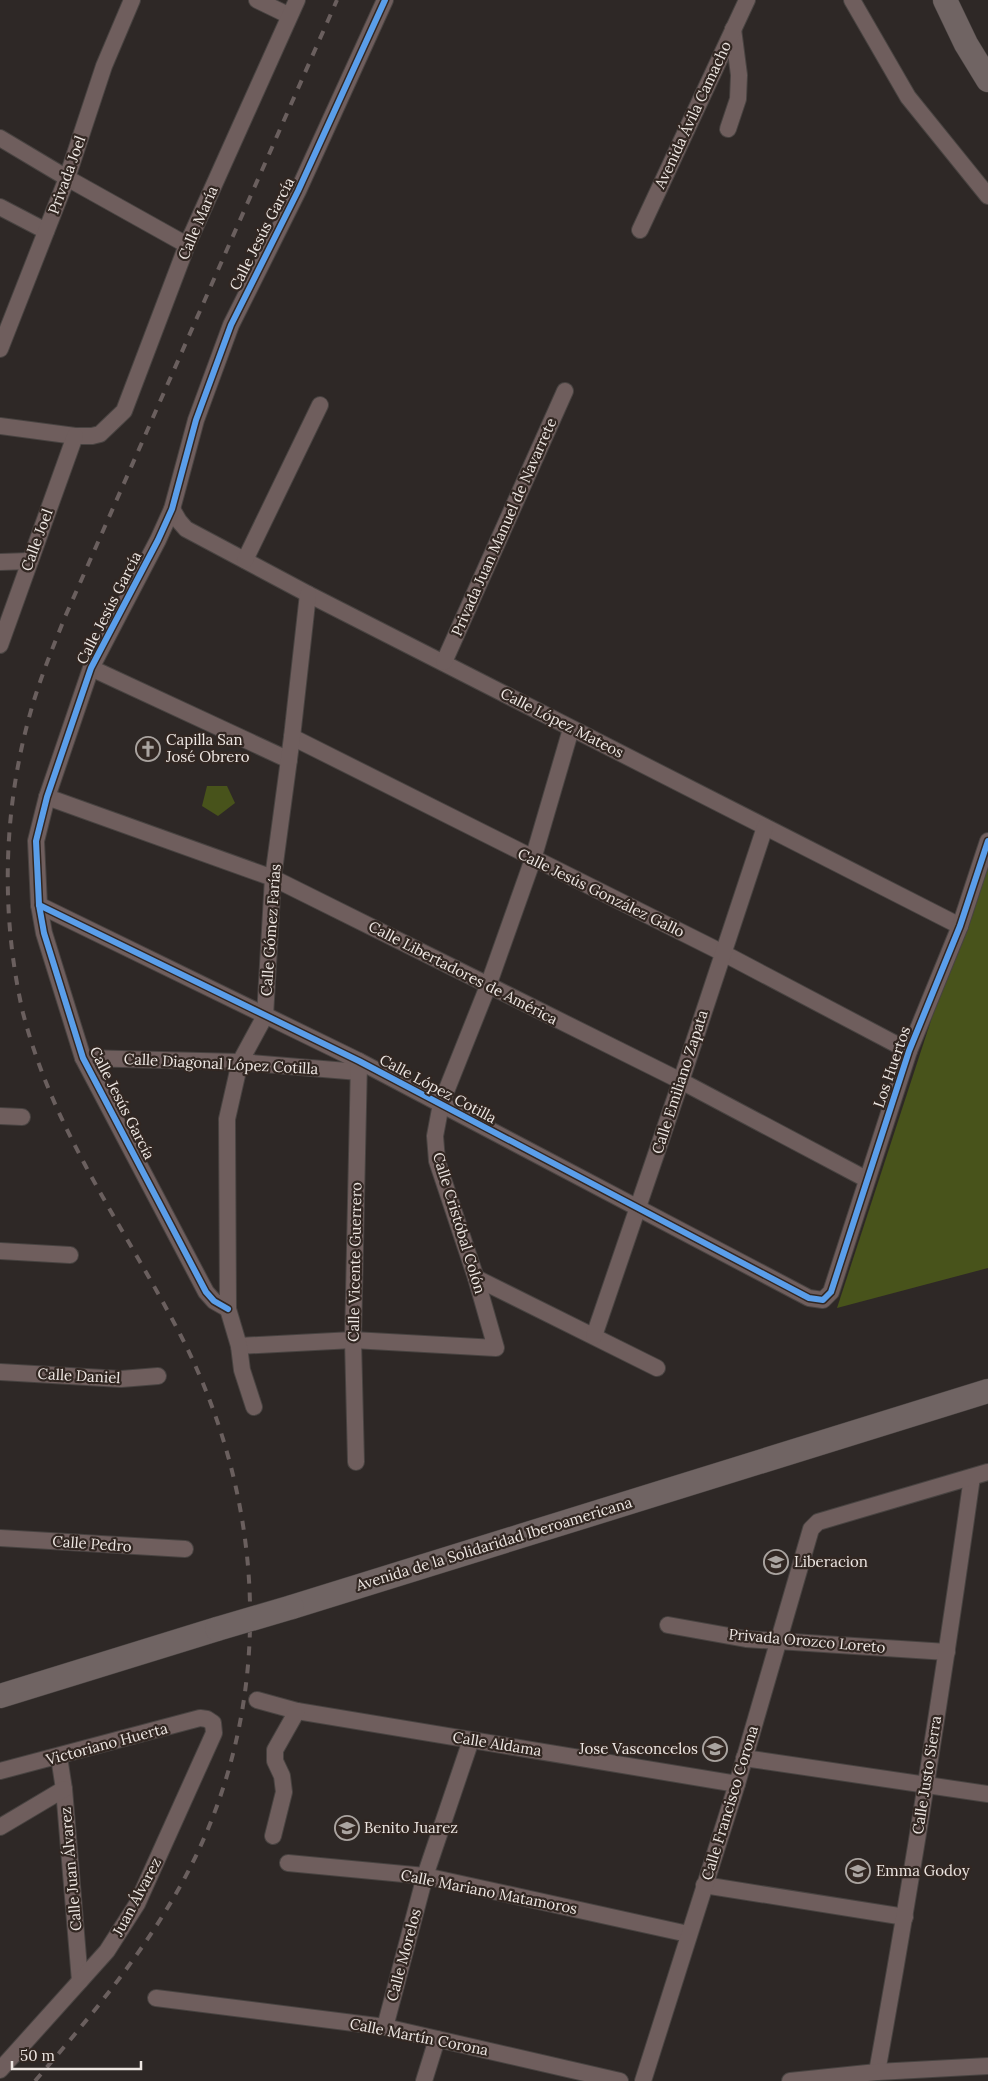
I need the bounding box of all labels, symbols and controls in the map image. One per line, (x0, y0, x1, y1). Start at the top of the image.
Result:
street label: Avenida Ávila Camacho (650, 38, 735, 192)
street label: Privada Joel (44, 133, 90, 217)
street label: Calle Jesús García (225, 174, 298, 293)
street label: Calle María (173, 183, 222, 263)
street label: Privada Juan Manuel de Navarrete (447, 415, 560, 639)
street label: Calle Joel (16, 506, 57, 574)
street label: Calle Jesús García (72, 548, 145, 667)
street label: Calle López Mateos (498, 683, 627, 762)
place label: Capilla San José Obrero (165, 730, 250, 766)
church icon: Capilla San José Obrero (135, 736, 161, 762)
street label: Calle Jesús González Gallo (515, 844, 688, 941)
street label: Calle Gómez Farías (256, 863, 285, 997)
street label: Calle Libertadores de América (365, 916, 561, 1029)
street label: Calle Emiliano Zapata (647, 1007, 712, 1156)
street label: Los Huertos (869, 1024, 914, 1110)
street label: Calle Jesús García (86, 1043, 159, 1163)
street label: Calle Diagonal López Cotilla (123, 1049, 319, 1078)
street label: Calle López Cotilla (376, 1050, 500, 1128)
street label: Calle Cristóbal Colón (429, 1150, 490, 1296)
street label: Calle Vicente Guerrero (344, 1182, 365, 1342)
street label: Calle Daniel (37, 1364, 121, 1387)
street label: Avenida de la Solidaridad Iberoamericana (353, 1492, 634, 1595)
street label: Calle Pedro (52, 1531, 133, 1556)
school or university icon: Liberacion (763, 1549, 789, 1575)
place label: Liberacion (794, 1552, 868, 1571)
street label: Privada Orozco Loreto (728, 1624, 886, 1657)
street label: Calle Justo Sierra (908, 1714, 945, 1836)
street label: Victoriano Huerta (43, 1718, 170, 1769)
street label: Calle Francisco Corona (697, 1723, 762, 1883)
street label: Calle Aldama (451, 1727, 543, 1760)
school or university icon: Jose Vasconcelos (702, 1736, 728, 1762)
place label: Jose Vasconcelos (578, 1739, 698, 1758)
street label: Calle Juan Álvarez (56, 1806, 85, 1932)
school or university icon: Benito Juarez (334, 1815, 360, 1841)
place label: Benito Juarez (364, 1818, 458, 1837)
street label: Juan Álvarez (107, 1854, 165, 1940)
school or university icon: Emma Godoy (845, 1858, 871, 1884)
place label: Emma Godoy (876, 1861, 970, 1880)
street label: Calle Mariano Matamoros (399, 1865, 579, 1918)
street label: Calle Morelos (382, 1906, 425, 2003)
street label: Calle Martín Corona (348, 2014, 490, 2059)
scale bar (12, 2038, 141, 2070)
text: 50 m (20, 2046, 55, 2065)

